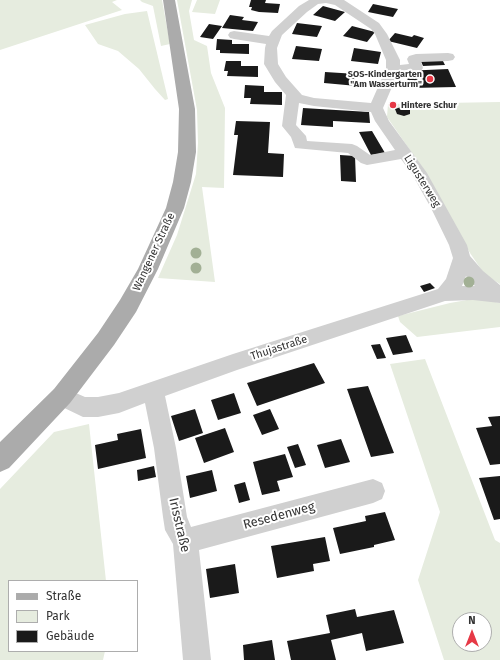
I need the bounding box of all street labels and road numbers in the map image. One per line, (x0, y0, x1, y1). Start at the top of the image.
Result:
street label: Ligusterweg (401, 152, 443, 210)
street label: Wangener Straße (130, 211, 178, 293)
street label: Thujastraße (249, 333, 309, 363)
street label: Irisstraße (165, 496, 193, 554)
street label: Resedenweg (241, 499, 317, 533)

